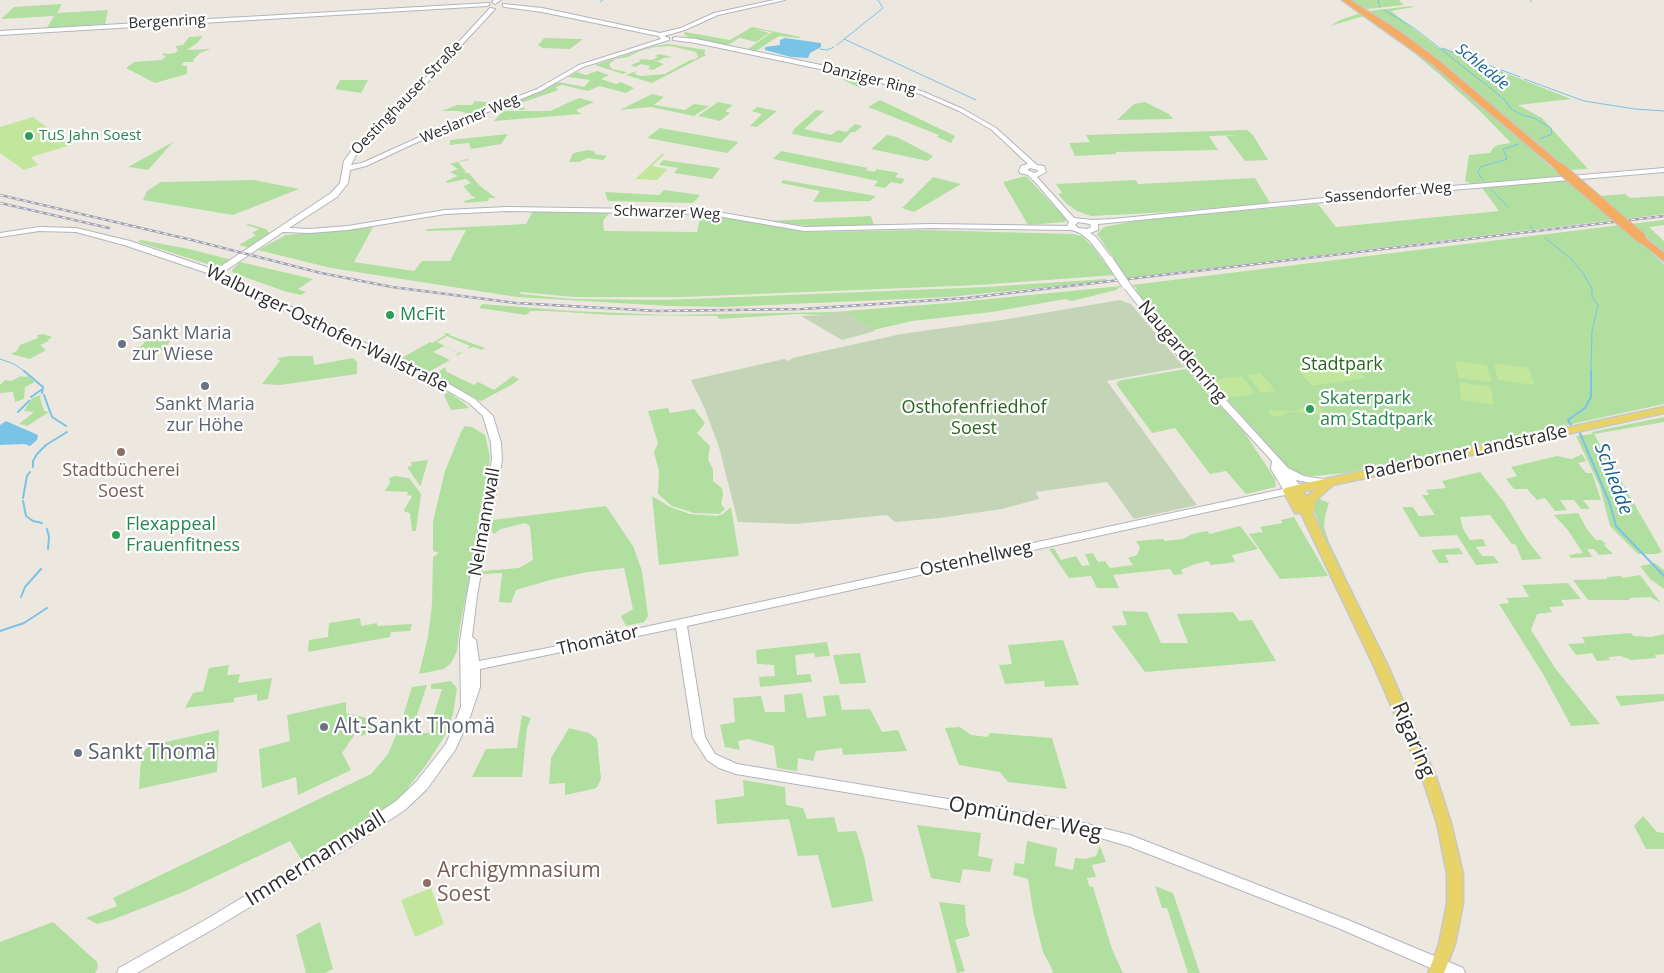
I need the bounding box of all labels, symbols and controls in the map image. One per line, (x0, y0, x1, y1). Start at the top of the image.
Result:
street label: Bergenring (128, 11, 206, 33)
street label: Oestinghauser Straße (348, 37, 466, 159)
water label: Schledde (1451, 40, 1513, 94)
street label: Danziger Ring (820, 59, 918, 99)
street label: Weslarner Weg (418, 90, 522, 148)
place label: TuS Jahn Soest (39, 127, 141, 145)
marker: TuS Jahn Soest (23, 130, 35, 142)
street label: Sassendorfer Weg (1324, 179, 1452, 207)
street label: Schwarzer Weg (613, 202, 721, 224)
street label: Walburger-Osthofen-Wallstraße (202, 261, 452, 397)
street label: Naugardenring (1133, 297, 1231, 407)
place label: McFit (400, 304, 445, 326)
marker: McFit (384, 309, 396, 321)
place label: Sankt Maria zur Wiese (132, 323, 232, 366)
marker: Sankt Maria zur Wiese (116, 338, 128, 350)
park label: Stadtpark (1301, 354, 1383, 376)
marker: Sankt Maria zur Höhe (199, 380, 211, 392)
place label: Skaterpark am Stadtpark (1320, 388, 1433, 430)
place label: Sankt Maria zur Höhe (155, 394, 255, 436)
park label: Osthofenfriedhof Soest (901, 397, 1047, 439)
marker: Skaterpark am Stadtpark (1304, 403, 1316, 415)
street label: Paderborner Landstraße (1363, 421, 1569, 485)
water label: Schledde (1589, 440, 1637, 518)
marker: Stadtbücherei Soest (115, 446, 127, 458)
place label: Stadtbücherei Soest (62, 460, 180, 502)
street label: Nelmannwall (465, 466, 505, 578)
place label: Flexappeal Frauenfitness (126, 514, 240, 556)
marker: Flexappeal Frauenfitness (110, 529, 122, 541)
street label: Ostenhellweg (918, 537, 1034, 581)
street label: Thomätor (555, 621, 641, 661)
street label: Rigaring (1386, 698, 1440, 782)
place label: Alt-Sankt Thomä (334, 714, 495, 740)
marker: Alt-Sankt Thomä (318, 721, 330, 733)
place label: Sankt Thomä (88, 740, 216, 766)
marker: Sankt Thomä (72, 747, 84, 759)
street label: Opmünder Weg (946, 792, 1104, 846)
street label: Immermannwall (241, 806, 391, 912)
place label: Archigymnasium Soest (437, 858, 601, 908)
marker: Archigymnasium Soest (421, 877, 433, 889)

